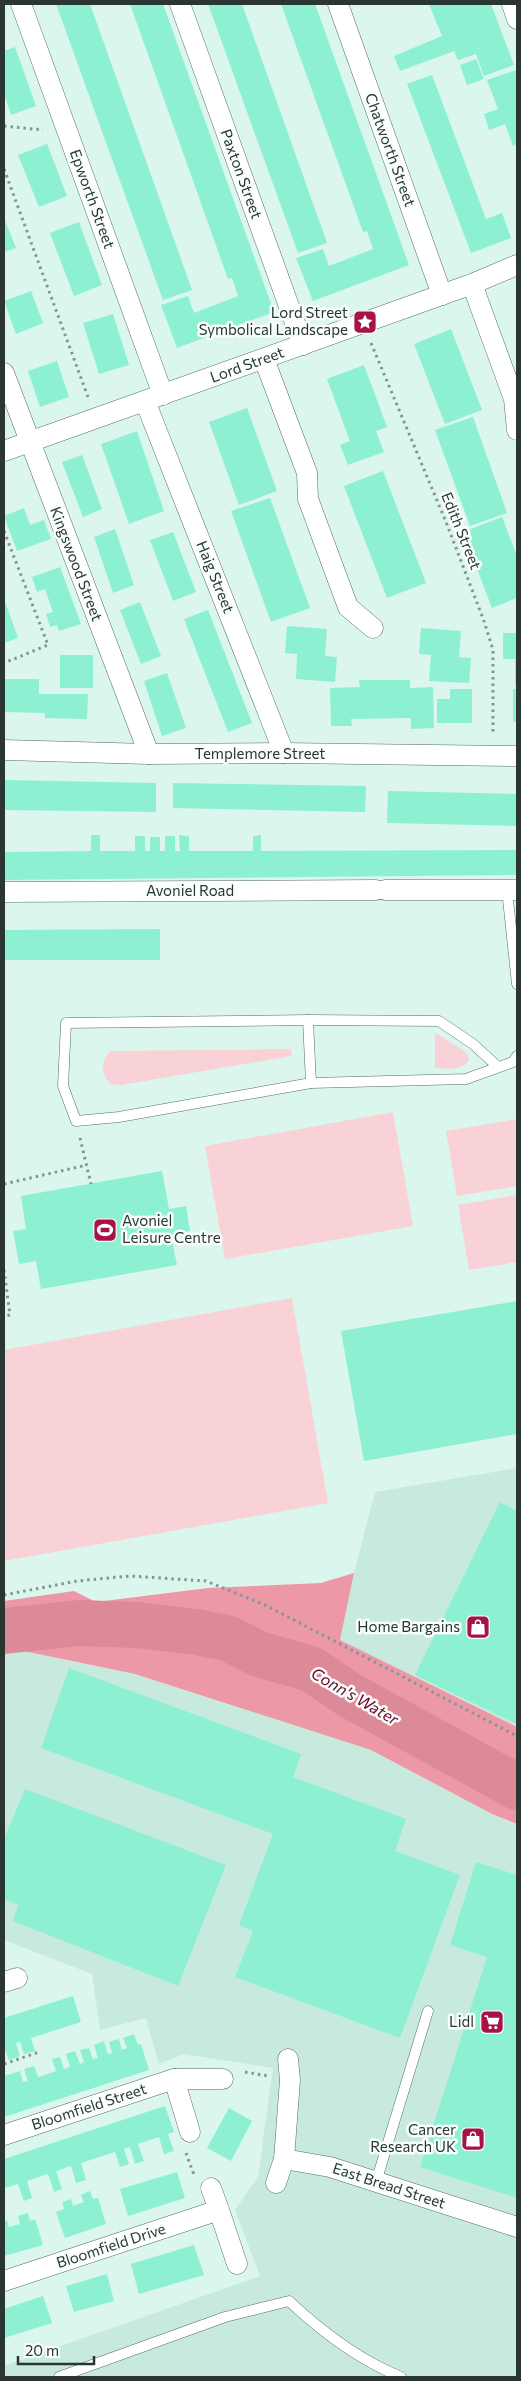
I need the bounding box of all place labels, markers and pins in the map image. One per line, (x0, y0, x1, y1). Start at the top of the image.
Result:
place label: Lord Street Symbolical Landscape (199, 303, 348, 338)
place icon: Lord Street Symbolical Landscape (352, 309, 378, 335)
place label: Avoniel Leisure Centre (122, 1211, 221, 1246)
sports icon: Avoniel Leisure Centre (92, 1217, 118, 1243)
shop icon: Home Bargains (465, 1614, 491, 1640)
place label: Home Bargains (357, 1617, 460, 1635)
supermarket icon: Lidl (479, 2009, 505, 2035)
place label: Lidl (449, 2012, 474, 2030)
place label: Cancer Research UK (370, 2120, 456, 2155)
shop icon: Cancer Research UK (460, 2126, 486, 2152)

